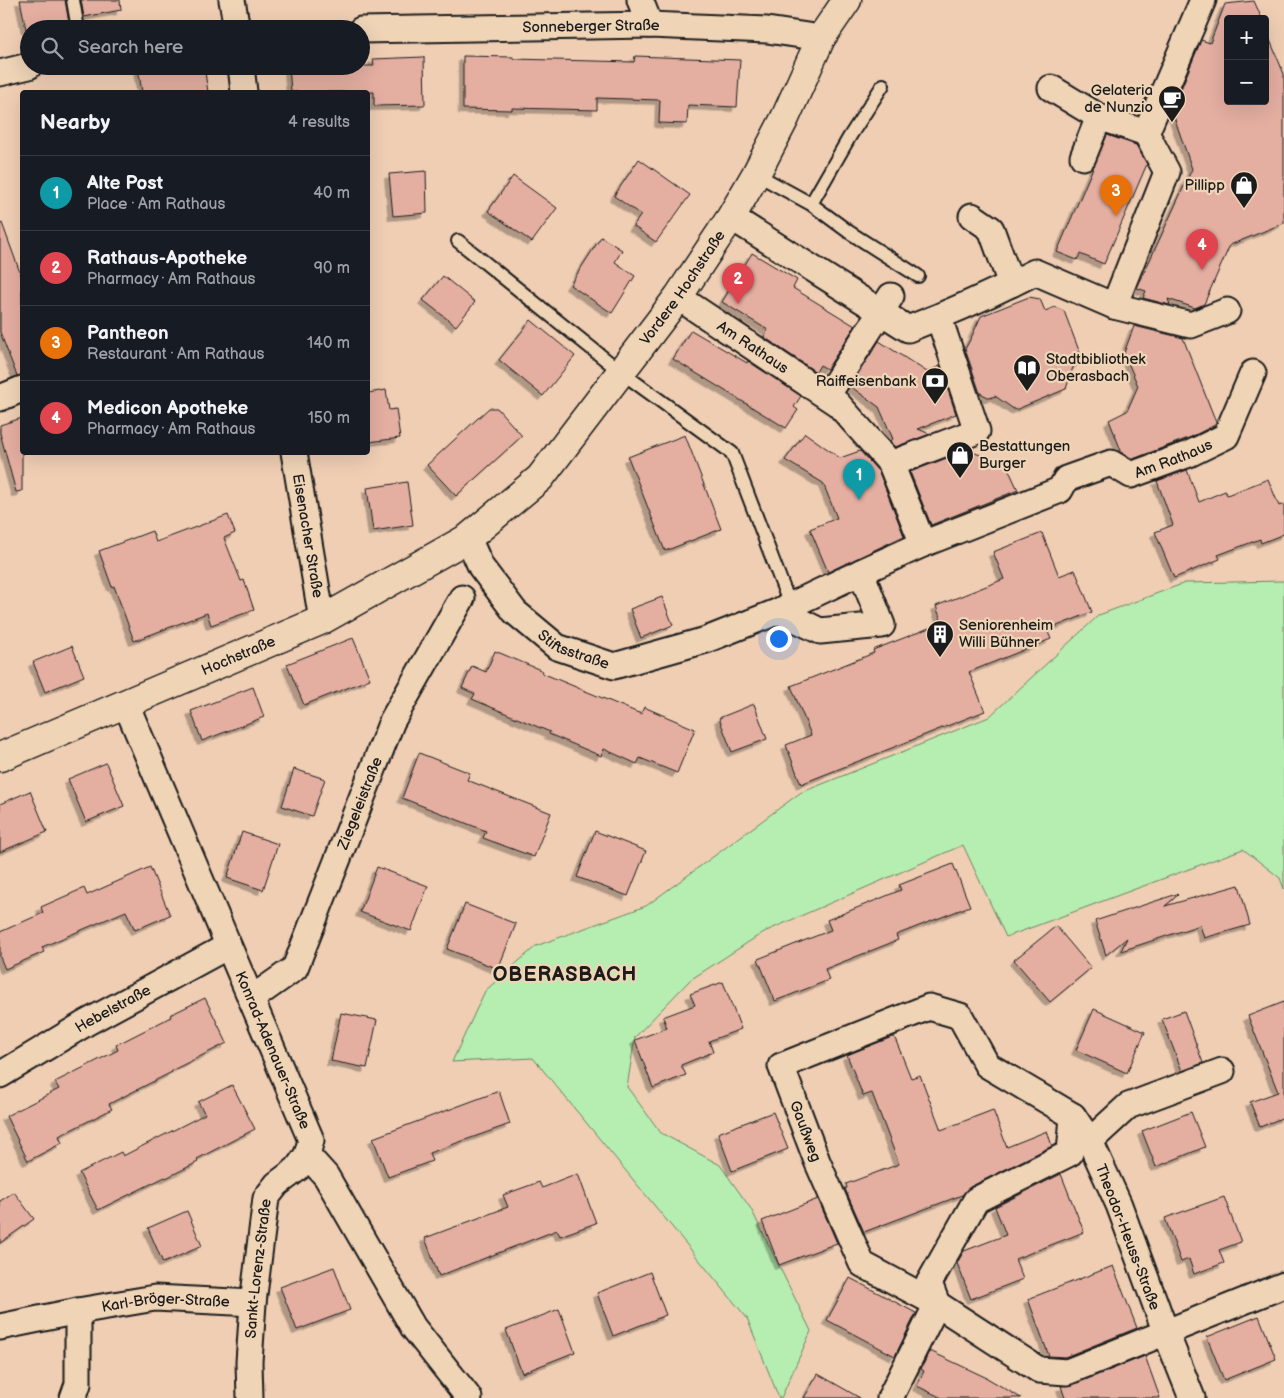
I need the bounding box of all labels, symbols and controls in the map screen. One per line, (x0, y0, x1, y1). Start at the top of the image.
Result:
map controls (1224, 15, 1269, 105)
button: + (1224, 15, 1269, 60)
street label: Sonneberger Straße (522, 16, 660, 37)
search box (20, 20, 370, 75)
icon: search (38, 34, 66, 62)
text: Search here (78, 36, 183, 59)
button: − (1224, 60, 1269, 105)
place label: Gelateria de Nunzio (1084, 81, 1153, 117)
cafe icon: Gelateria de Nunzio (1157, 84, 1187, 123)
text: Nearby (40, 110, 110, 135)
text: 4 results (288, 113, 350, 132)
shop icon: Pillipp (1229, 170, 1259, 209)
text: Alte Post (87, 172, 163, 195)
pin: 3 (1100, 175, 1132, 216)
place label: Pillipp (1184, 176, 1225, 195)
text: 1 (53, 184, 59, 203)
text: 40 m (313, 184, 350, 203)
text: Place · Am Rathaus (87, 195, 225, 214)
street label: Vordere Hochstraße (636, 227, 730, 349)
pin: 4 (1186, 229, 1218, 270)
text: Rathaus-Apotheke (87, 247, 247, 270)
text: 2 (51, 259, 61, 278)
text: 90 m (314, 259, 350, 278)
pin: 2 (722, 263, 754, 304)
text: Pharmacy · Am Rathaus (87, 270, 255, 289)
street label: Am Rathaus (713, 317, 792, 378)
text: Pantheon (87, 322, 169, 345)
text: 3 (51, 334, 61, 353)
text: 140 m (307, 334, 350, 353)
text: Restaurant · Am Rathaus (87, 345, 264, 364)
place label: Stadtbibliothek Oberasbach (1046, 350, 1146, 386)
library icon: Stadtbibliothek Oberasbach (1012, 353, 1042, 392)
bank icon: Raiffeisenbank (920, 366, 950, 405)
place label: Raiffeisenbank (816, 372, 917, 391)
text: Medicon Apotheke (87, 397, 248, 420)
text: 4 (51, 409, 61, 428)
text: 150 m (308, 409, 350, 428)
text: Pharmacy · Am Rathaus (87, 420, 255, 439)
street label: Am Rathaus (1132, 435, 1216, 483)
place label: Bestattungen Burger (979, 437, 1070, 473)
shop icon: Bestattungen Burger (945, 440, 975, 479)
pin: 1 (843, 459, 875, 500)
street label: Eisenacher Straße (288, 472, 327, 600)
place label: Seniorenheim Willi Bühner (959, 616, 1053, 652)
building icon: Seniorenheim Willi Bühner (925, 619, 955, 658)
street label: Stiftsstraße (534, 626, 612, 674)
your location (766, 626, 792, 652)
street label: Hochstraße (199, 632, 279, 680)
street label: Ziegeleistraße (333, 754, 387, 853)
district label: OBERASBACH (493, 963, 637, 987)
street label: Konrad-Adenauer-Straße (231, 968, 314, 1132)
street label: Hebelstraße (72, 981, 154, 1037)
street label: Gaußweg (785, 1098, 825, 1165)
street label: Theodor-Heuss-Straße (1091, 1161, 1164, 1313)
street label: Sankt-Lorenz-Straße (242, 1198, 276, 1339)
street label: Karl-Bröger-Straße (100, 1289, 230, 1317)

